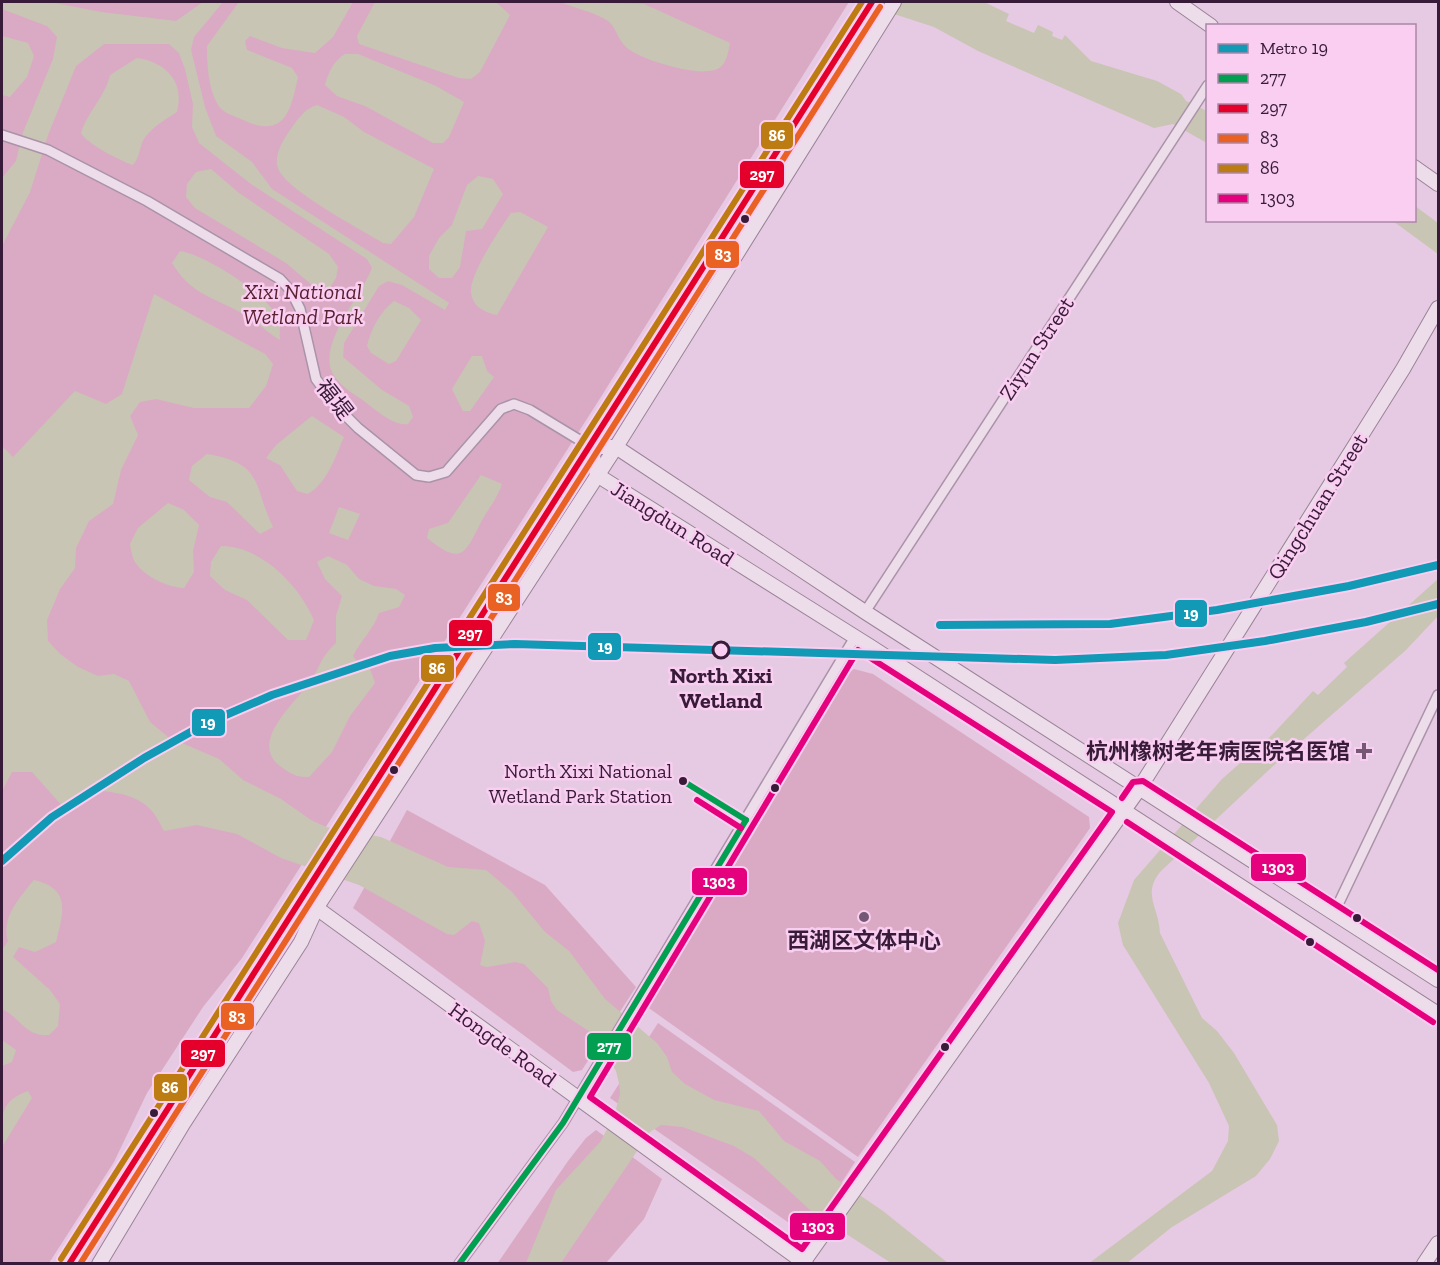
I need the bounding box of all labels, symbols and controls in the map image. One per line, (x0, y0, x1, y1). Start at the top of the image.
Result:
legend (1206, 24, 1416, 222)
text: Metro 19 (1260, 37, 1328, 59)
text: 277 (1260, 67, 1287, 89)
text: 297 (1260, 97, 1288, 119)
line badge: 86 (760, 121, 794, 150)
text: 86 (768, 126, 786, 145)
text: 83 (1260, 127, 1279, 149)
text: 86 (1260, 157, 1279, 179)
line badge: 297 (739, 160, 785, 189)
text: 297 (749, 165, 775, 184)
text: 1303 (1260, 187, 1295, 209)
unlabelled marker (739, 213, 751, 225)
line badge: 83 (705, 240, 740, 269)
text: 83 (714, 245, 732, 264)
park label: Xixi National Wetland Park (243, 278, 363, 330)
street label: Ziyun Street (993, 291, 1080, 405)
street label: 福堤 (310, 374, 359, 425)
street label: Qingchuan Street (1261, 427, 1374, 585)
street label: Jiangdun Road (606, 475, 739, 572)
line badge: 83 (487, 583, 521, 612)
text: 83 (495, 588, 513, 607)
line badge: 19 (1174, 599, 1208, 628)
text: 19 (1183, 604, 1199, 623)
line badge: 297 (448, 619, 493, 647)
text: 297 (457, 624, 483, 643)
line badge: 19 (587, 632, 622, 661)
text: 19 (597, 637, 613, 656)
marker: North Xixi Wetland (712, 641, 730, 659)
line badge: 86 (420, 654, 455, 683)
text: 86 (428, 659, 446, 678)
place label: North Xixi Wetland (670, 662, 773, 714)
line badge: 19 (191, 708, 226, 737)
text: 19 (200, 713, 216, 732)
place label: 杭州橡树老年病医院名医馆 (1086, 738, 1350, 765)
marker: 杭州橡树老年病医院名医馆 (1355, 742, 1373, 760)
place label: North Xixi National Wetland Park Station (489, 759, 673, 808)
unlabelled marker (388, 764, 400, 776)
marker: North Xixi National Wetland Park Station (677, 775, 689, 787)
unlabelled marker (769, 782, 781, 794)
line badge: 1303 (1250, 853, 1307, 882)
text: 1303 (1262, 858, 1295, 877)
line badge: 1303 (691, 867, 748, 896)
text: 1303 (703, 872, 736, 891)
marker: 西湖区文体中心 (857, 910, 871, 924)
unlabelled marker (1351, 912, 1363, 924)
place label: 西湖区文体中心 (787, 927, 941, 954)
unlabelled marker (1304, 936, 1316, 948)
street label: Hongde Road (443, 996, 562, 1093)
line badge: 83 (220, 1002, 255, 1031)
text: 83 (228, 1007, 246, 1026)
line badge: 277 (586, 1032, 632, 1061)
text: 277 (597, 1037, 621, 1056)
line badge: 297 (180, 1039, 226, 1068)
unlabelled marker (939, 1041, 951, 1053)
text: 297 (190, 1044, 216, 1063)
line badge: 86 (153, 1073, 188, 1102)
text: 86 (161, 1078, 179, 1097)
unlabelled marker (148, 1107, 160, 1119)
line badge: 1303 (789, 1212, 846, 1241)
text: 1303 (802, 1217, 835, 1236)

